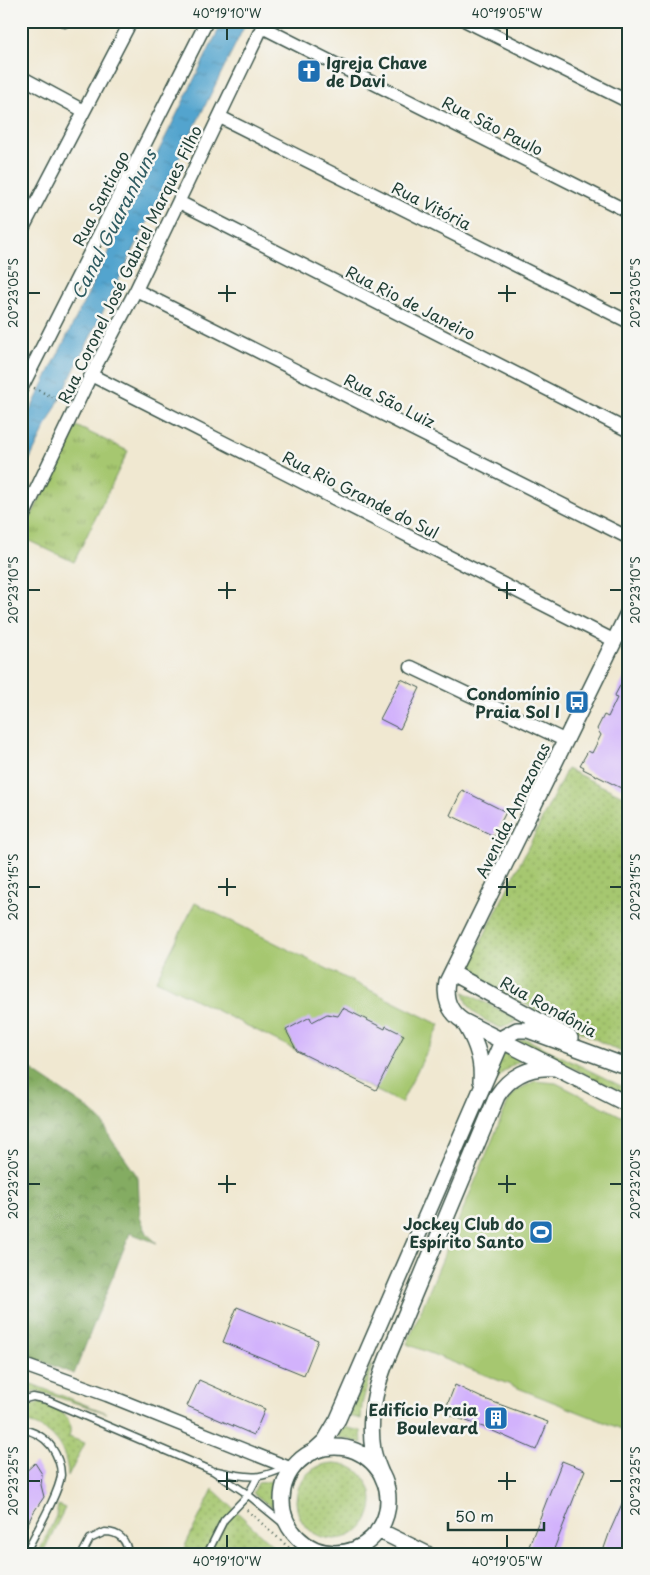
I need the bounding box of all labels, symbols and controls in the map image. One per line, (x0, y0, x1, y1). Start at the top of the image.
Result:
text: 40°19'10"W (193, 4, 262, 22)
text: 40°19'05"W (472, 4, 543, 22)
place label: Igreja Chave de Davi (326, 50, 428, 92)
church icon: Igreja Chave de Davi (296, 58, 322, 84)
street label: Rua São Paulo (438, 89, 548, 161)
street label: Rua Coronel José Gabriel Marques Filho (51, 121, 207, 407)
water label: Canal Guaranhuns (64, 143, 163, 304)
street label: Rua Santiago (66, 146, 134, 250)
street label: Rua Vitória (388, 175, 476, 235)
text: 20°23'05"S (4, 258, 22, 328)
text: 20°23'05"S (626, 258, 644, 328)
street label: Rua Rio de Janeiro (342, 259, 480, 345)
street label: Rua São Luiz (340, 367, 440, 433)
street label: Rua Rio Grande do Sul (279, 444, 443, 544)
text: 20°23'10"S (4, 556, 22, 624)
text: 20°23'10"S (626, 556, 644, 624)
place label: Condomínio Praia Sol I (466, 681, 560, 723)
bus stop icon: Condomínio Praia Sol I (564, 689, 590, 715)
street label: Avenida Amazonas (469, 738, 555, 882)
text: 20°23'15"S (4, 854, 22, 920)
text: 20°23'15"S (626, 854, 644, 920)
street label: Rua Rondônia (496, 969, 602, 1043)
text: 20°23'20"S (4, 1149, 22, 1219)
text: 20°23'20"S (626, 1149, 644, 1219)
place label: Jockey Club do Espírito Santo (403, 1211, 524, 1253)
sports icon: Jockey Club do Espírito Santo (528, 1219, 554, 1245)
place label: Edifício Praia Boulevard (369, 1397, 478, 1439)
building icon: Edifício Praia Boulevard (483, 1405, 509, 1431)
text: 20°23'25"S (4, 1446, 22, 1516)
text: 20°23'25"S (626, 1446, 644, 1516)
scale bar (448, 1500, 544, 1532)
text: 50 m (455, 1504, 494, 1527)
text: 40°19'10"W (193, 1552, 262, 1570)
text: 40°19'05"W (472, 1552, 543, 1570)

